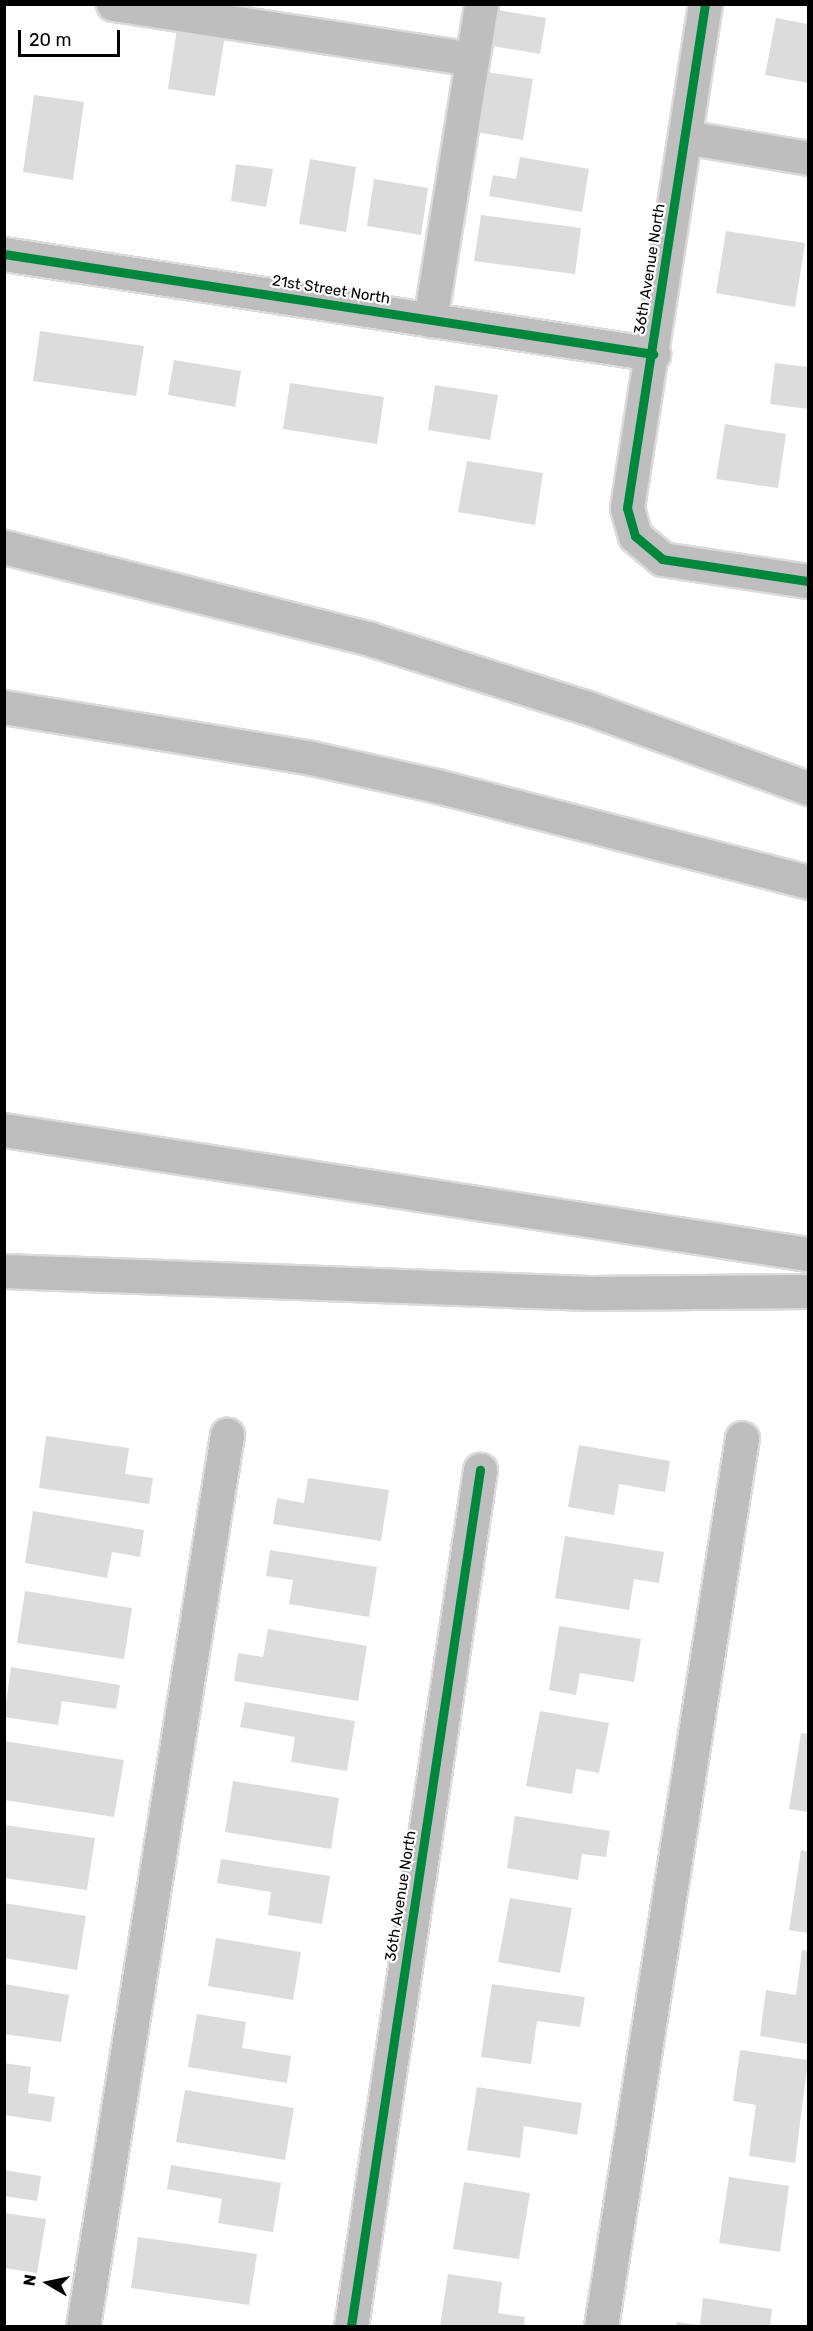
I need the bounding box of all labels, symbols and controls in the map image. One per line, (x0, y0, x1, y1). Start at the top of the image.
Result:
scale bar (21, 18, 123, 56)
text: 20 m (29, 29, 71, 51)
street label: 36th Avenue North (631, 202, 669, 336)
street label: 21st Street North (271, 272, 391, 308)
street label: 36th Avenue North (382, 1829, 420, 1963)
north arrow (18, 2253, 78, 2313)
text: N (19, 2273, 40, 2287)

